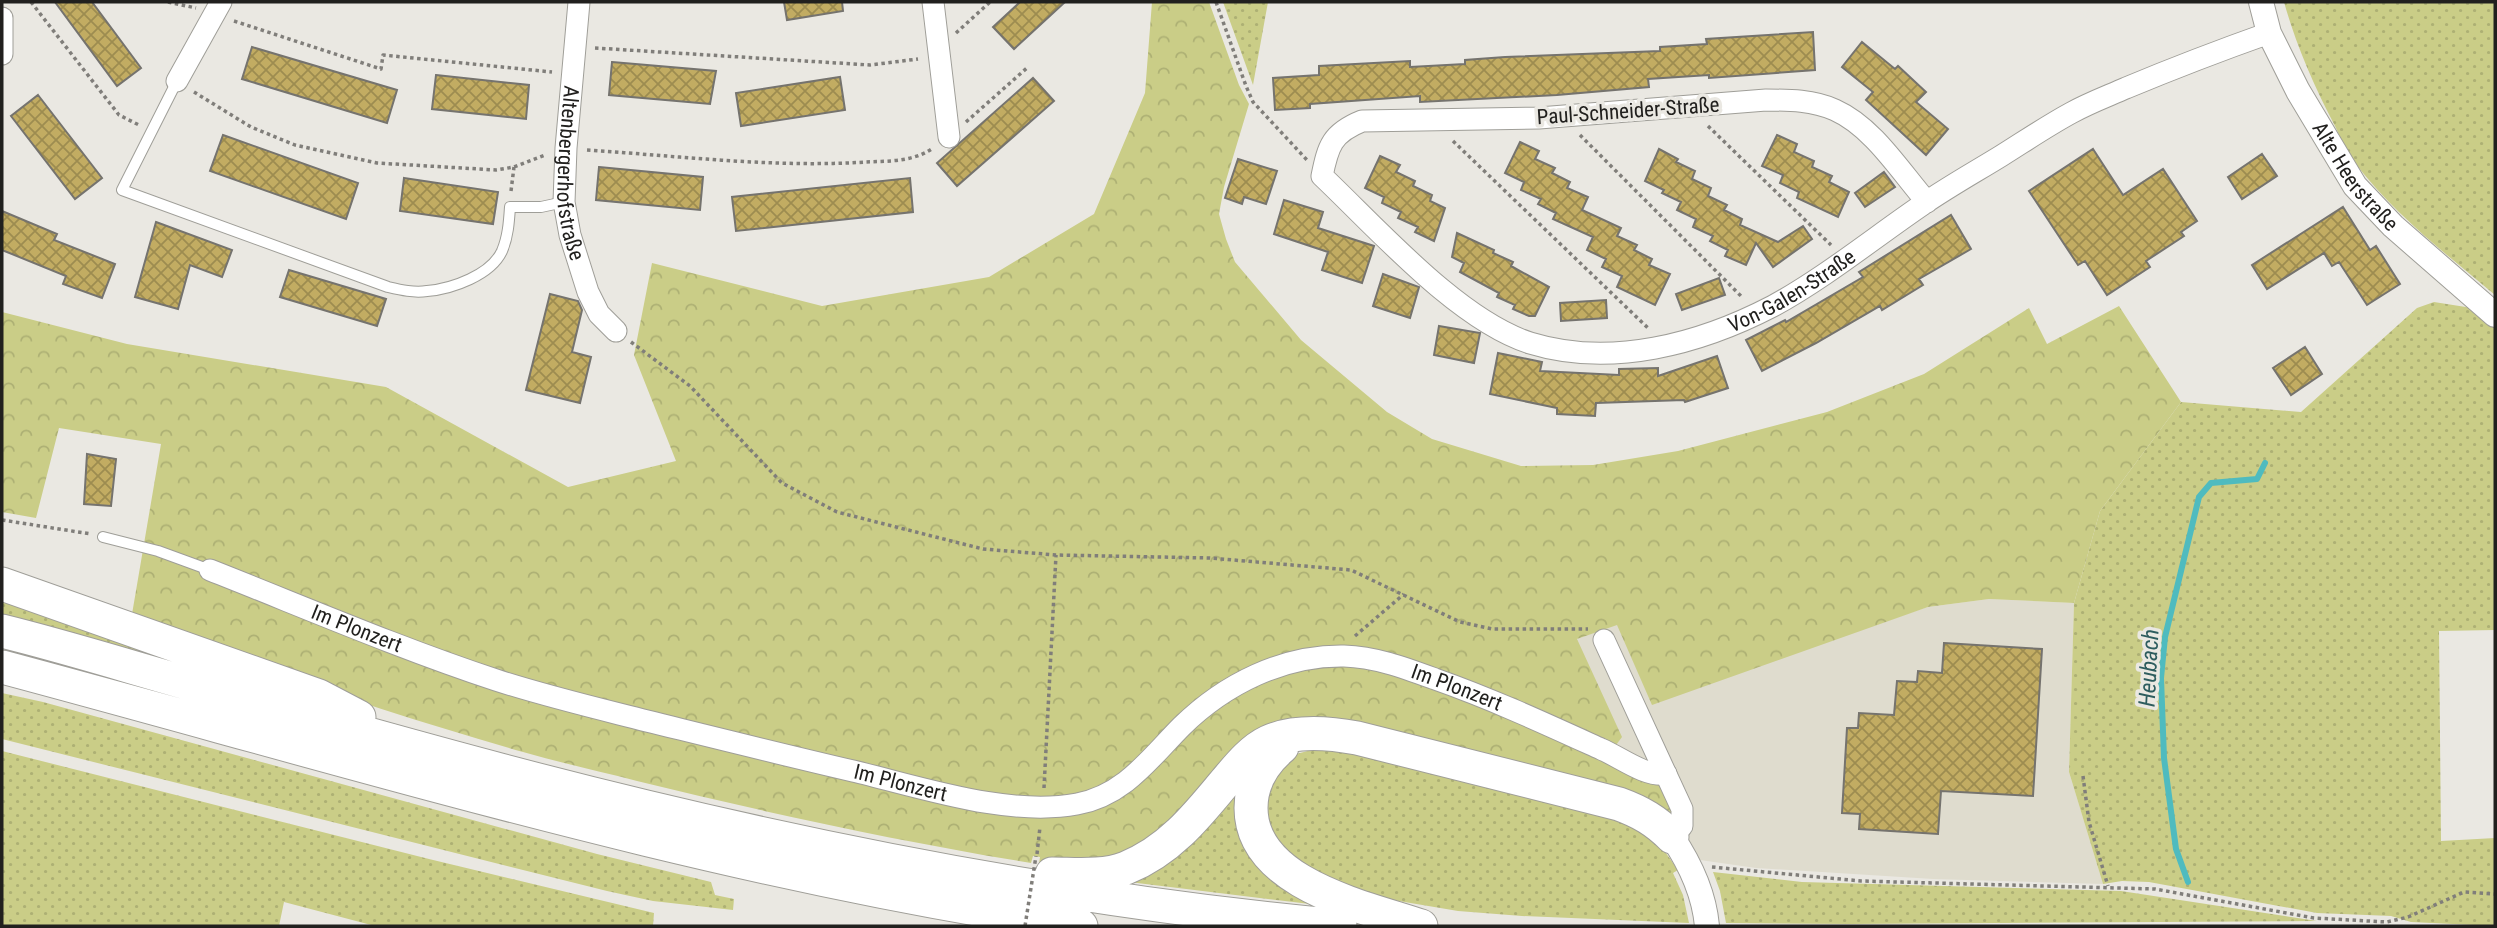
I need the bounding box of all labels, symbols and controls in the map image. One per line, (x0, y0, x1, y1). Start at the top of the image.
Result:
street label: Altenbergerhofstraße (552, 84, 589, 264)
street label: Paul-Schneider-Straße (1536, 93, 1720, 129)
street label: Alte Heerstraße (2307, 118, 2403, 236)
street label: Von-Galen-Straße (1725, 244, 1860, 337)
street label: Im Plonzert (308, 600, 405, 657)
water label: Heubach (2133, 628, 2165, 708)
street label: Im Plonzert (1408, 659, 1506, 716)
street label: Im Plonzert (852, 760, 949, 806)

